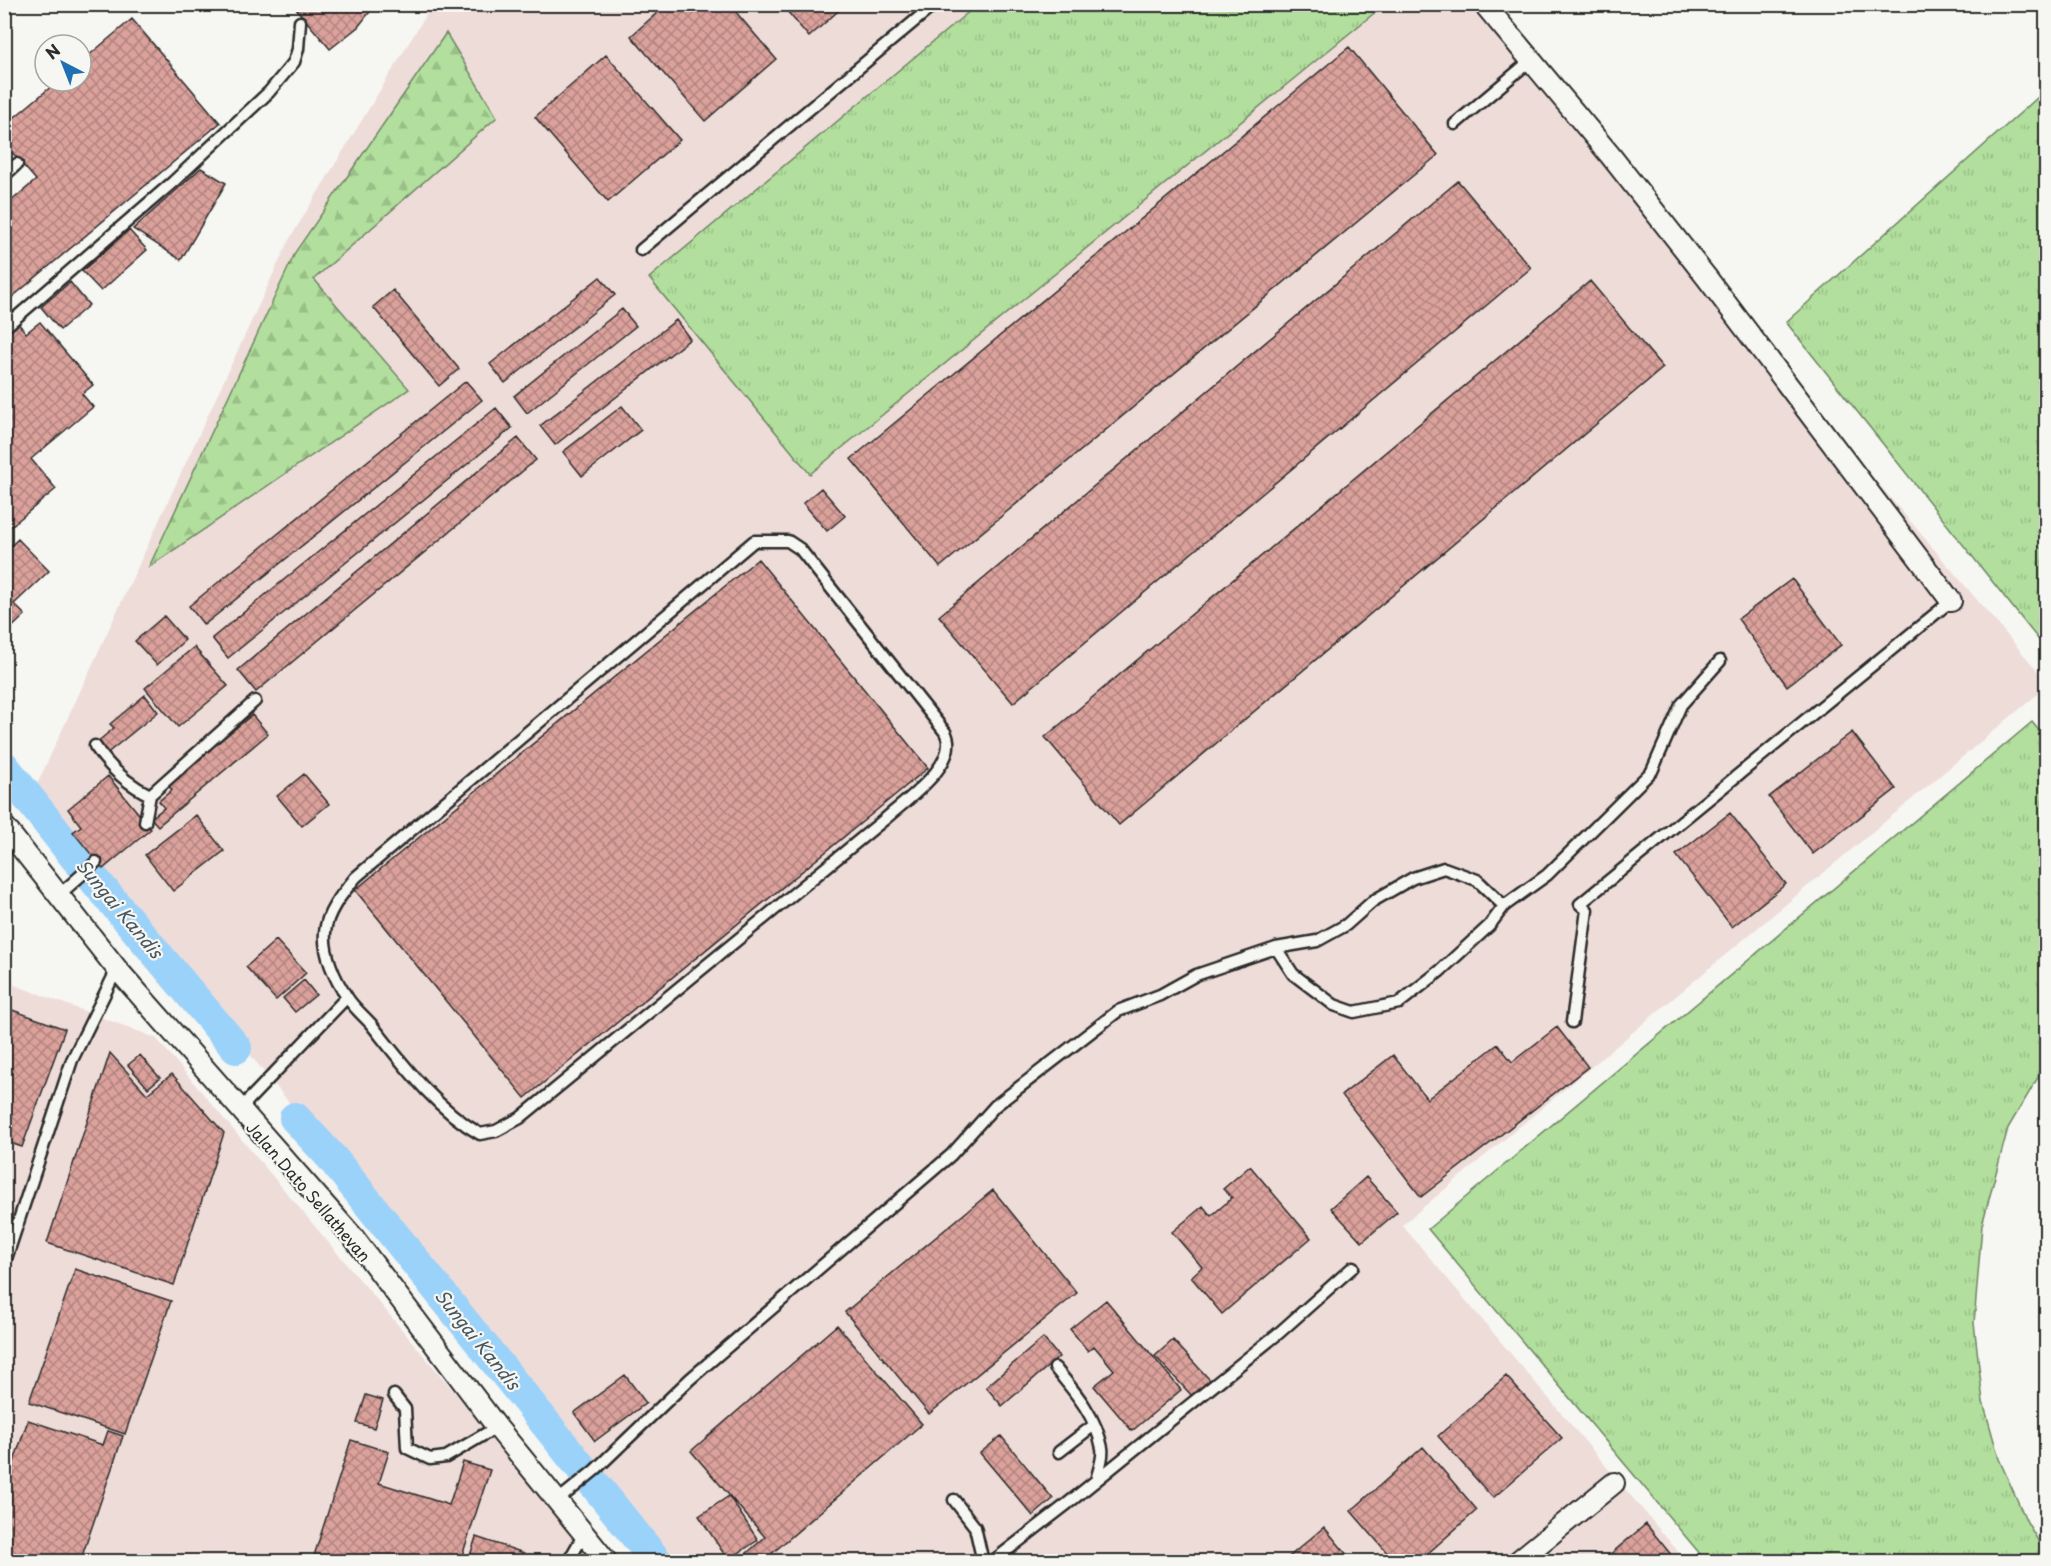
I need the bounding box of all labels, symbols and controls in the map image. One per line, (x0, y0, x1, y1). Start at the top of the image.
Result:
north arrow (33, 33, 93, 93)
text: N (40, 38, 65, 64)
water label: Sungai Kandis (70, 852, 171, 965)
street label: Jalan Dato Sellathevan (241, 1115, 377, 1267)
water label: Sungai Kandis (429, 1283, 528, 1396)

